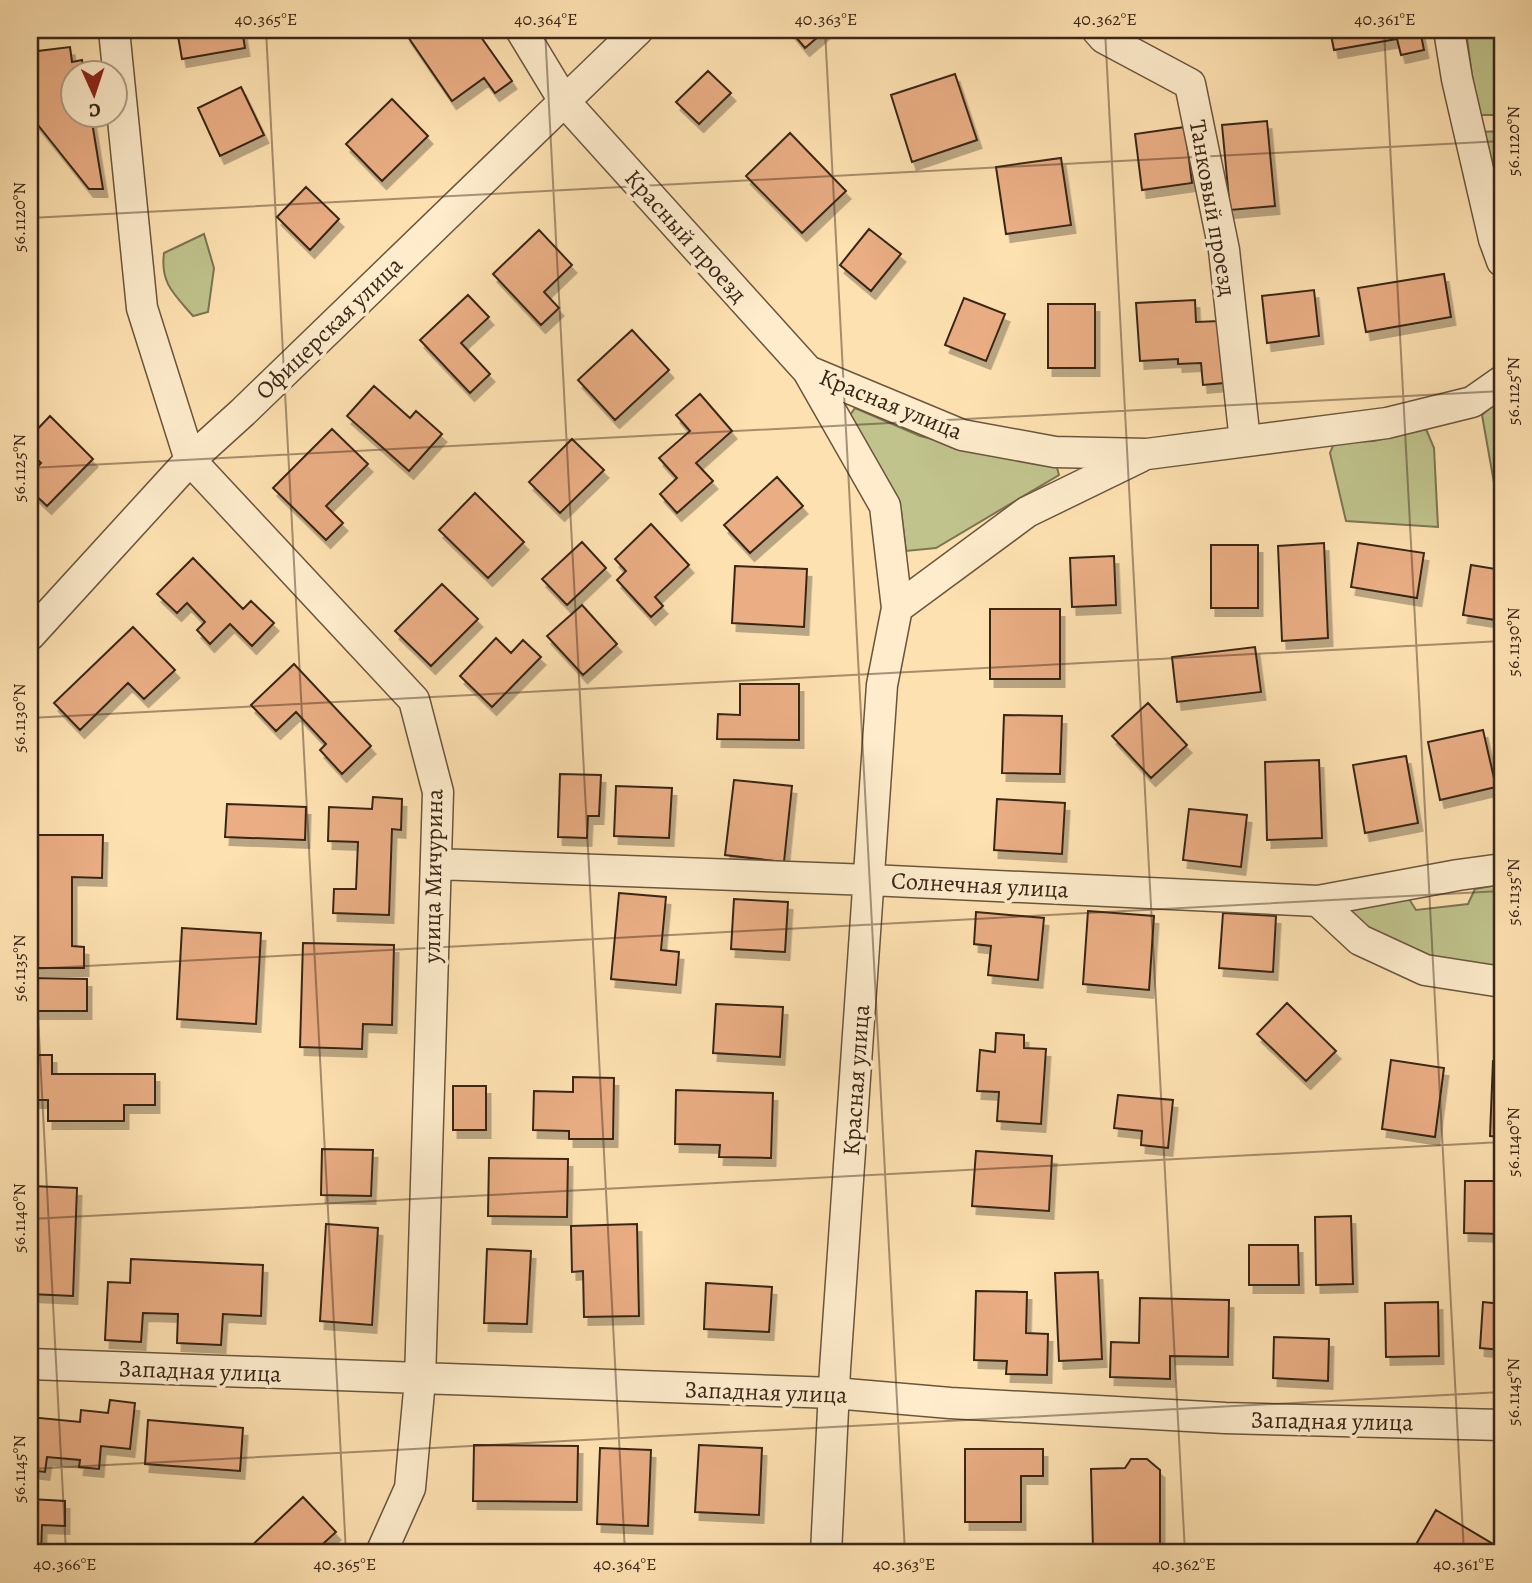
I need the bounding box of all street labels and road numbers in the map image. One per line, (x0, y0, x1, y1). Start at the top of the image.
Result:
street label: Танковый проезд (1182, 117, 1244, 299)
street label: Красный проезд (618, 162, 754, 310)
street label: Офицерская улица (248, 249, 410, 407)
street label: Красная улица (815, 361, 967, 447)
street label: улица Мичурина (415, 789, 451, 964)
street label: Солнечная улица (890, 864, 1070, 906)
street label: Красная улица (835, 1003, 877, 1157)
street label: Западная улица (118, 1352, 282, 1390)
street label: Западная улица (684, 1373, 848, 1411)
street label: Западная улица (1250, 1404, 1414, 1438)

